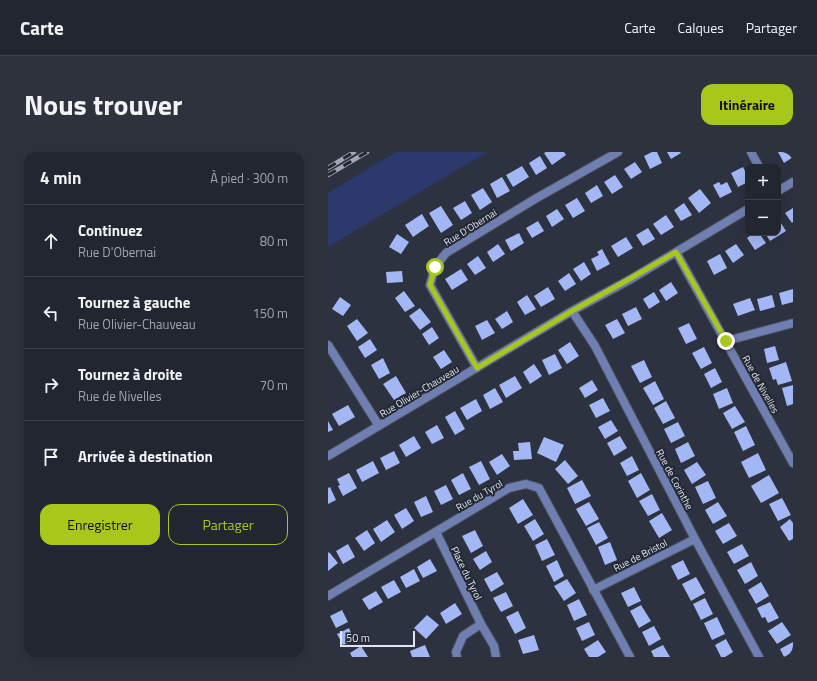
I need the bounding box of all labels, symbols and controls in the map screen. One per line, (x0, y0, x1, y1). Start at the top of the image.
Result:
text: Carte (20, 13, 64, 42)
text: Carte (624, 17, 656, 38)
text: Calques (678, 17, 724, 38)
text: Partager (746, 17, 797, 38)
text: Nous trouver (24, 83, 182, 126)
button: Itinéraire (701, 84, 793, 125)
map controls (745, 164, 781, 236)
button: + (745, 164, 781, 200)
text: 4 min (40, 165, 81, 191)
text: À pied · 300 m (210, 168, 288, 188)
button: − (745, 200, 781, 236)
street label: Rue D'Obernai (441, 205, 500, 250)
text: Continuez (78, 219, 143, 242)
icon: ahead (40, 230, 62, 252)
text: 80 m (260, 231, 288, 251)
text: Rue D'Obernai (78, 242, 156, 262)
route start (426, 258, 444, 276)
text: Tournez à gauche (78, 291, 190, 314)
icon: left (40, 302, 62, 324)
text: 150 m (252, 303, 288, 323)
text: Rue Olivier-Chauveau (78, 314, 196, 334)
route end (717, 332, 735, 350)
street label: Rue de Nivelles (738, 352, 783, 416)
street label: Rue Olivier-Chauveau (377, 362, 462, 421)
text: Tournez à droite (78, 363, 183, 386)
icon: right (40, 374, 62, 396)
text: 70 m (260, 375, 288, 395)
text: Rue de Nivelles (78, 386, 162, 406)
text: Arrivée à destination (78, 445, 213, 468)
icon: arrive (40, 446, 62, 468)
street label: Rue de Corinthe (652, 446, 697, 512)
street label: Rue du Tyrol (453, 476, 505, 515)
button: Enregistrer (40, 504, 160, 545)
button: Partager (168, 504, 288, 545)
street label: Rue de Bristol (611, 535, 670, 575)
street label: Place du Tyrol (447, 544, 486, 603)
scale bar (340, 629, 415, 648)
text: 50 m (346, 630, 370, 646)

